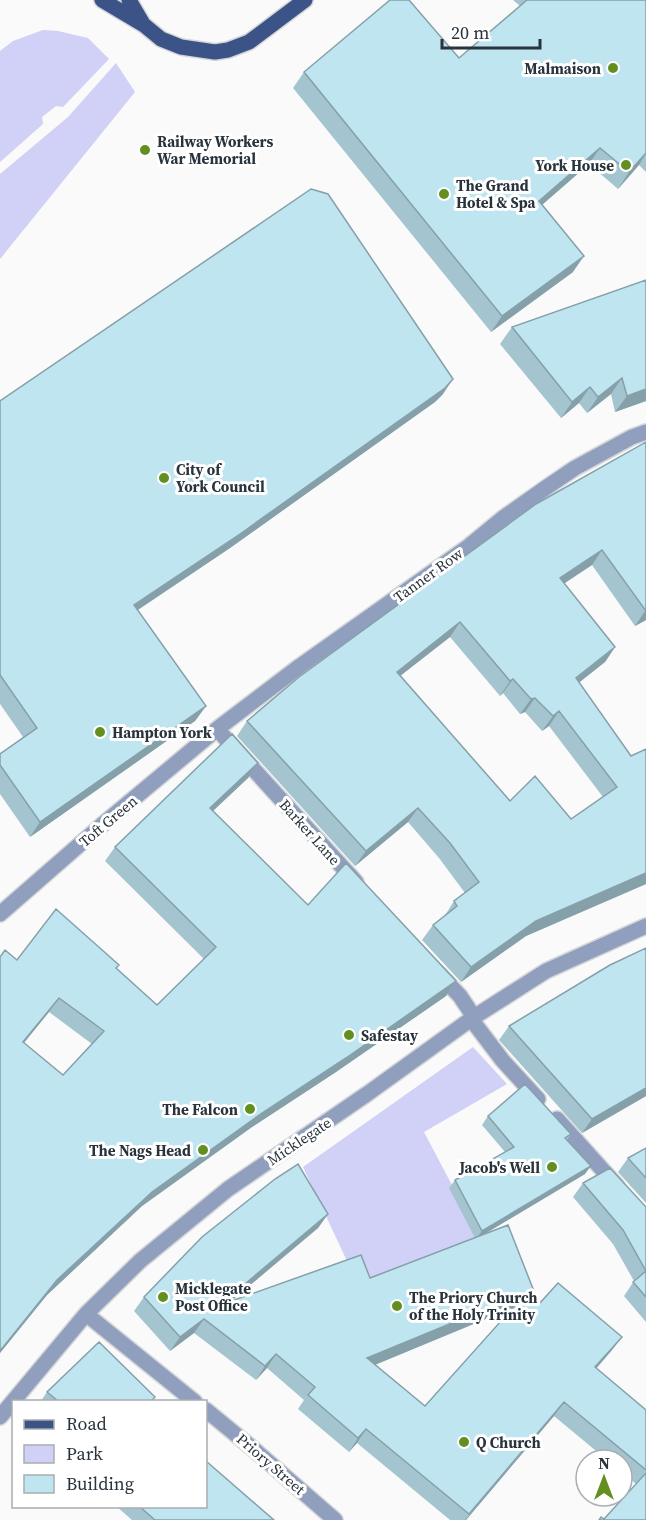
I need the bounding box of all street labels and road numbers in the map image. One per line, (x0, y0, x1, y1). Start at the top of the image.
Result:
street label: Tanner Row (389, 542, 467, 607)
street label: Toft Green (74, 790, 142, 852)
street label: Barker Lane (275, 795, 345, 870)
street label: Micklegate (263, 1112, 335, 1170)
street label: Priory Street (232, 1428, 310, 1500)

